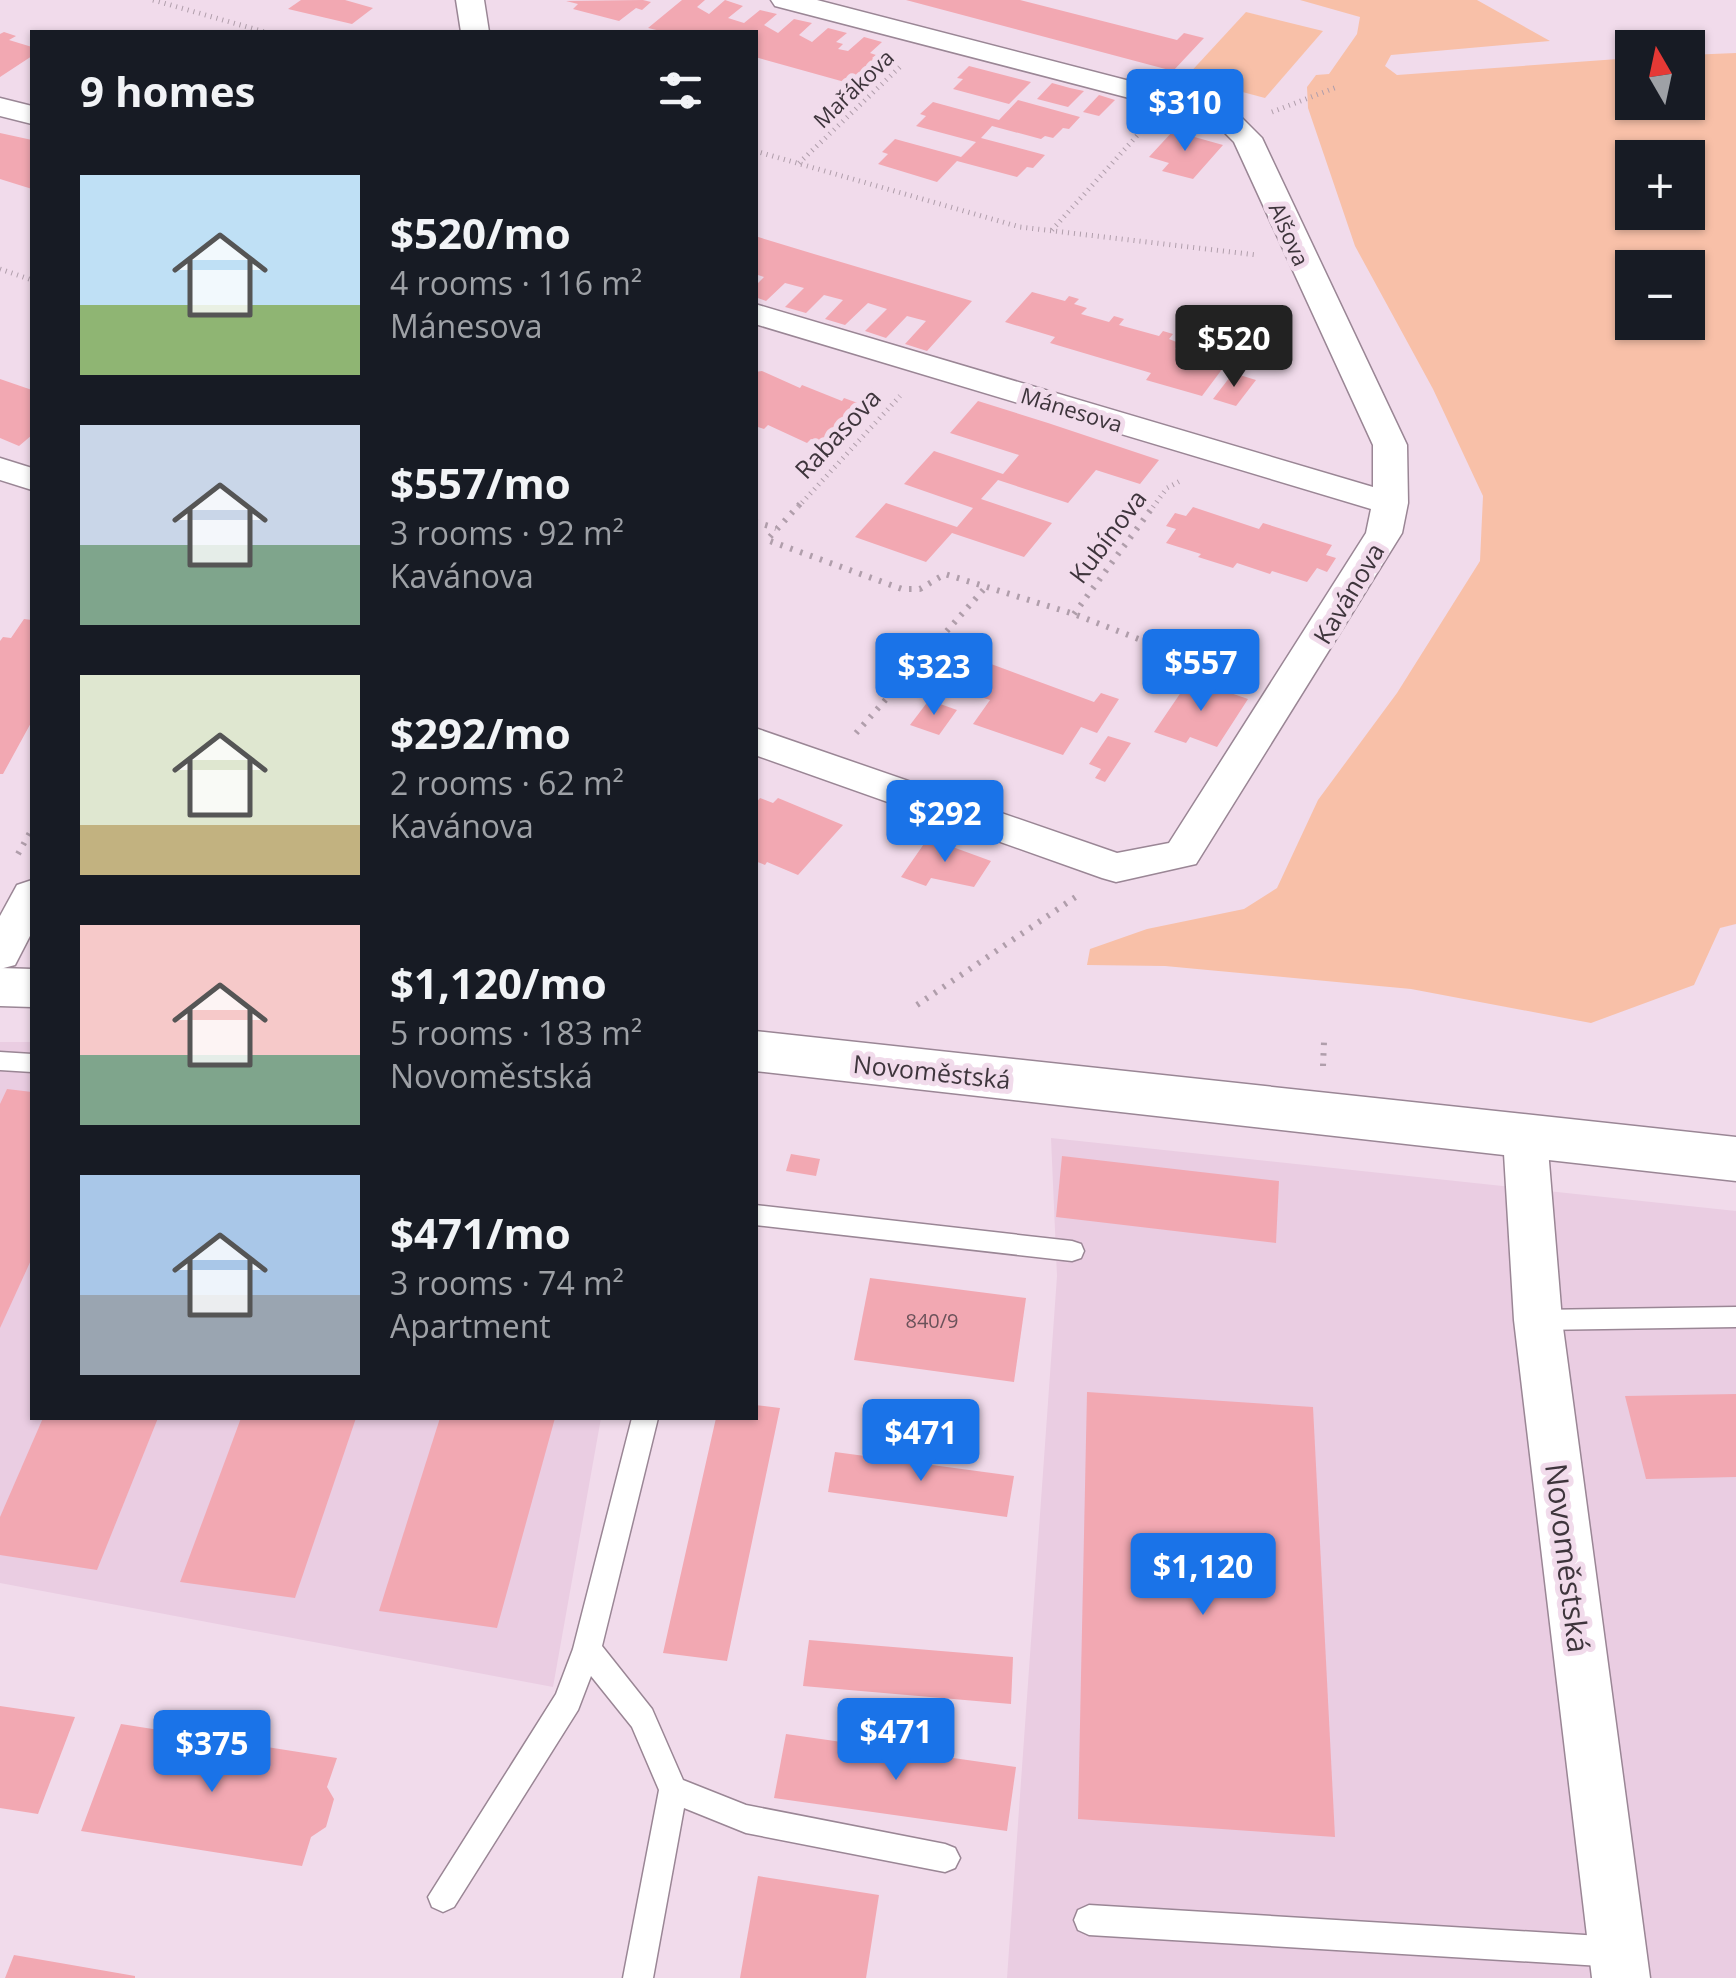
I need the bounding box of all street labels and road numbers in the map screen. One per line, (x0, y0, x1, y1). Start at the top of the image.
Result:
street label: Mařákova (806, 42, 900, 134)
street label: Alšova (1263, 198, 1317, 270)
street label: Mánesova (1018, 379, 1126, 439)
street label: Rabasova (786, 381, 888, 485)
street label: Kubínova (1061, 482, 1153, 590)
street label: Kavánova (1304, 536, 1392, 650)
street label: Novoměstská (851, 1046, 1013, 1096)
street label: Novoměstská (1536, 1461, 1600, 1655)

